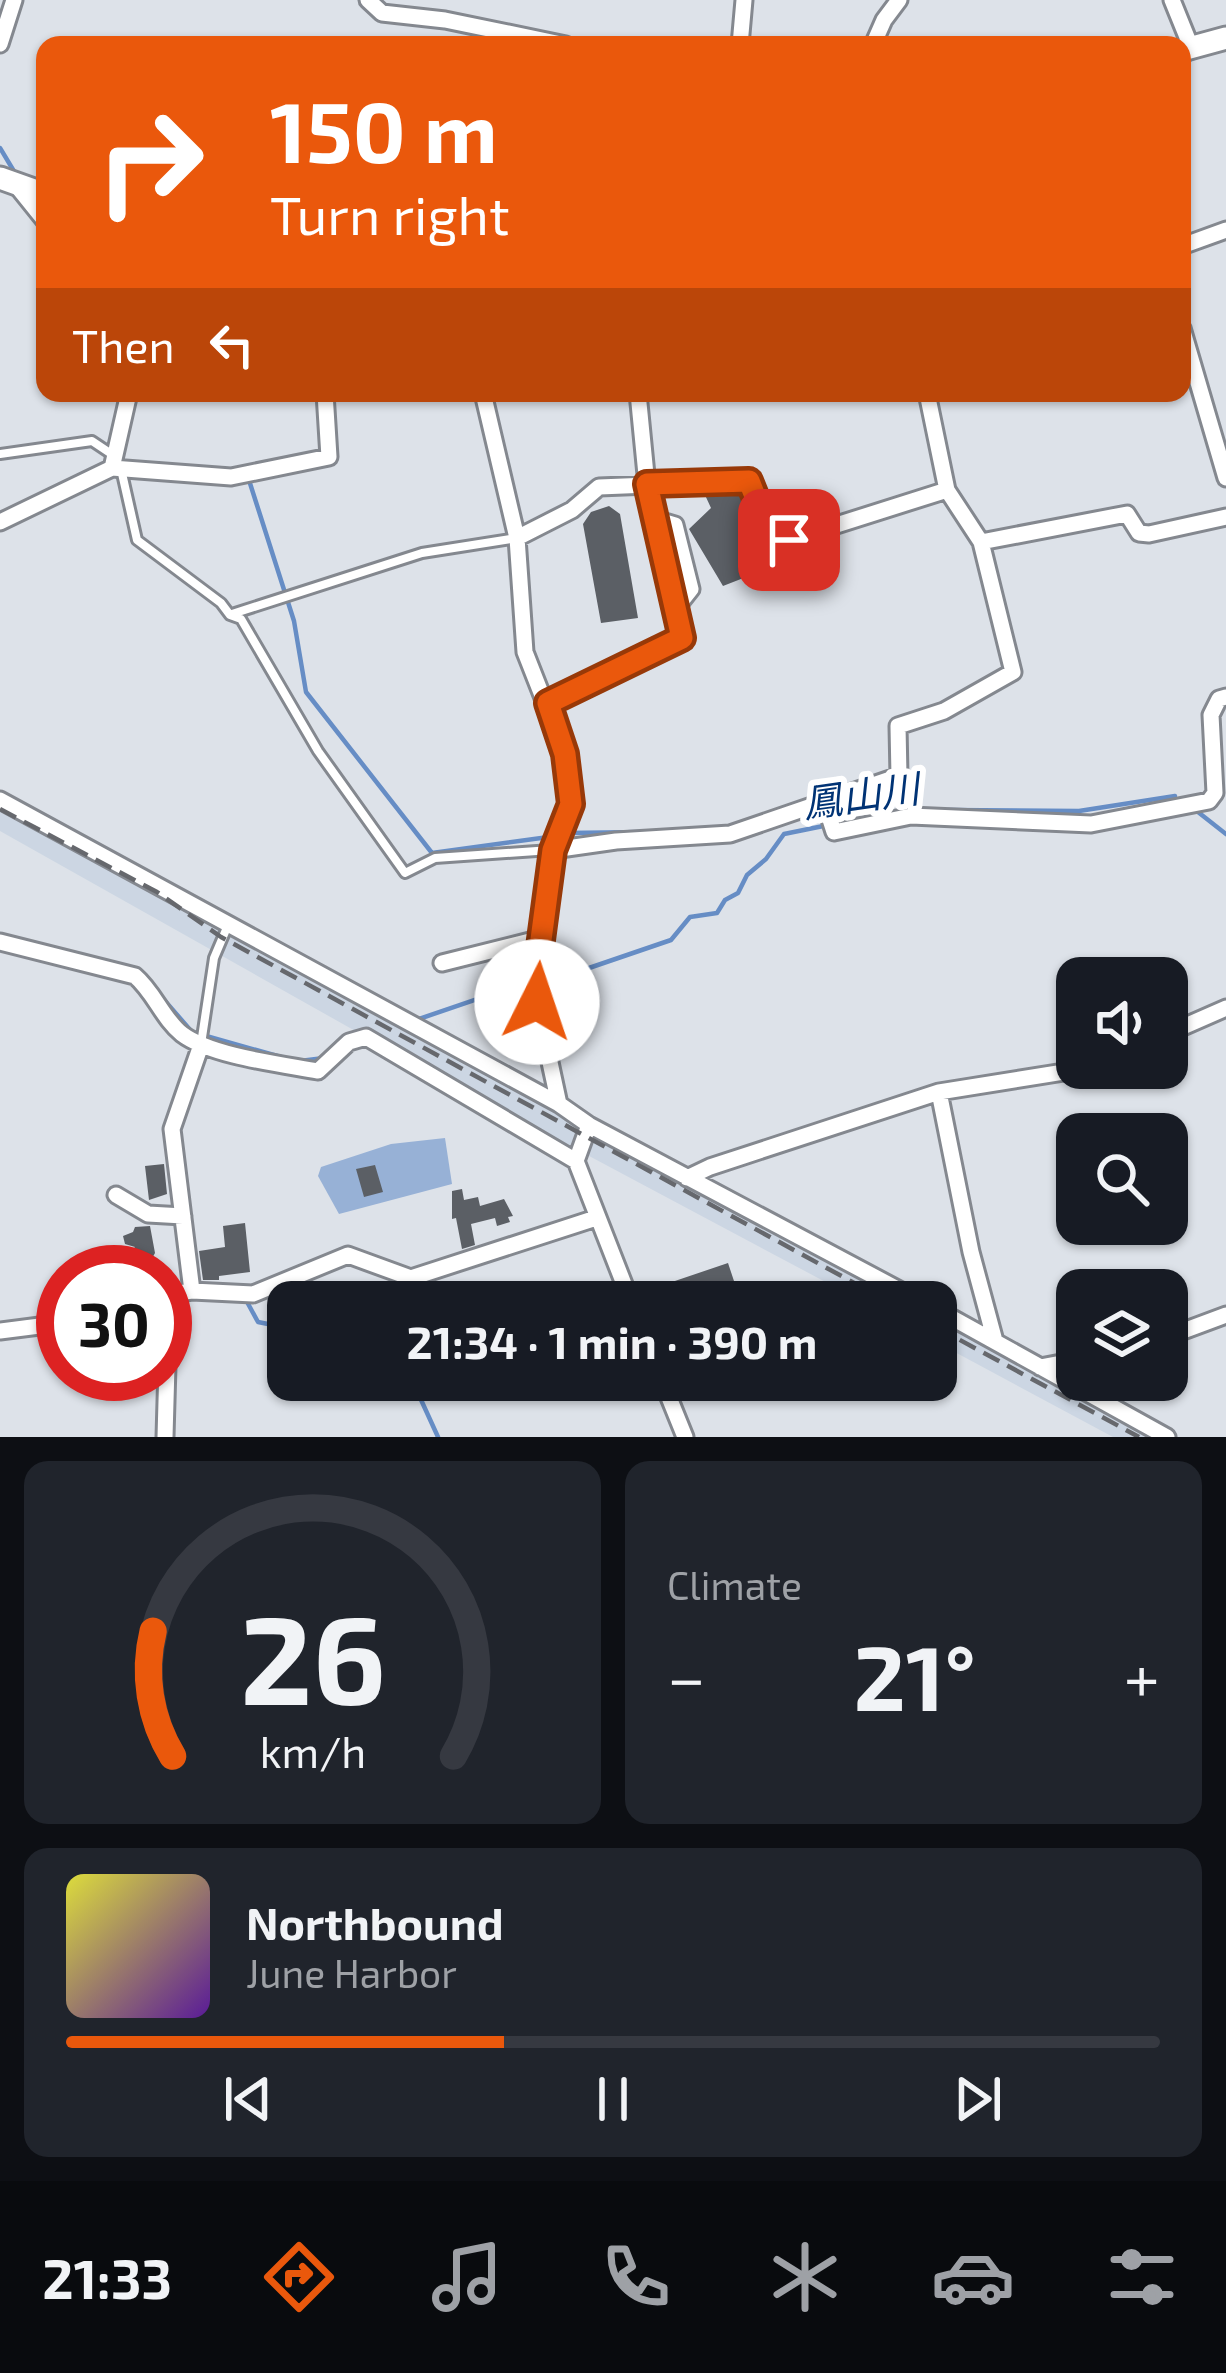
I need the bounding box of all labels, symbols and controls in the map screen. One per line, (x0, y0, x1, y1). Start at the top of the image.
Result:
text: 150 m (270, 79, 498, 180)
icon: right (72, 84, 228, 240)
text: Turn right (270, 181, 510, 246)
icon: left (199, 312, 265, 378)
text: Then (72, 318, 175, 372)
pin (738, 489, 840, 591)
icon: arrive (756, 507, 822, 573)
water label: 鳳山川 (800, 763, 926, 826)
position arrow (474, 939, 600, 1065)
map controls (1056, 957, 1188, 1401)
button: sound (1056, 957, 1188, 1089)
button: search (1056, 1113, 1188, 1245)
speed limit sign: 30 (36, 1245, 192, 1401)
button: layers (1056, 1269, 1188, 1401)
text: 21:34 · 1 min · 390 m (407, 1314, 817, 1368)
text: Climate (667, 1561, 802, 1608)
text: 26 (239, 1580, 386, 1730)
text: 21° (854, 1621, 976, 1729)
text: − (667, 1636, 706, 1715)
text: + (1124, 1636, 1160, 1715)
text: km/h (259, 1724, 366, 1776)
text: Northbound (246, 1895, 504, 1949)
text: June Harbor (246, 1949, 457, 1996)
icon: previous (215, 2066, 281, 2132)
icon: pause (580, 2066, 646, 2132)
icon: next (945, 2066, 1011, 2132)
icon: directions (257, 2235, 341, 2319)
icon: music (425, 2235, 509, 2319)
icon: phone (594, 2235, 678, 2319)
icon: climate (763, 2235, 847, 2319)
icon: car (931, 2235, 1015, 2319)
icon: filters (1100, 2235, 1184, 2319)
text: 21:33 (42, 2245, 172, 2310)

